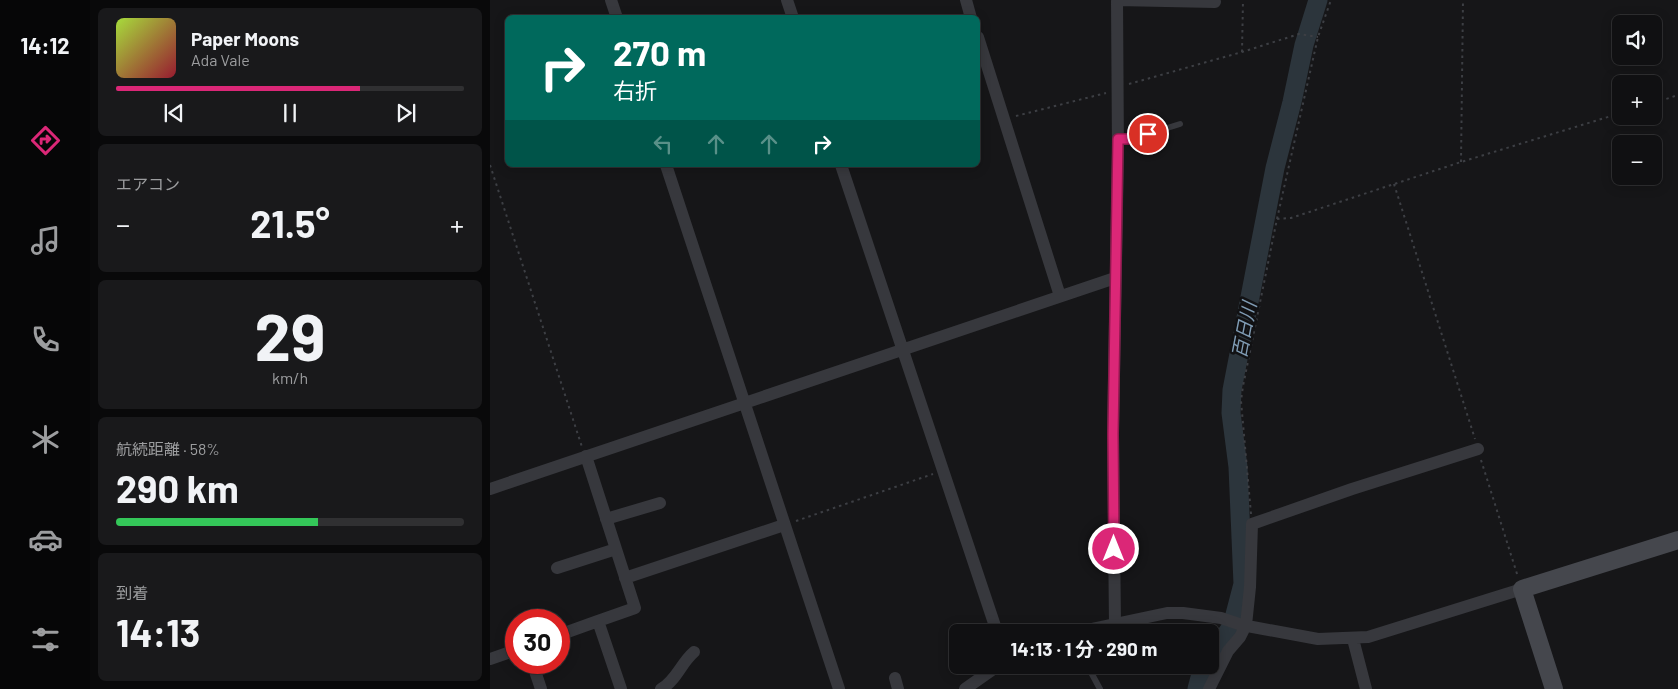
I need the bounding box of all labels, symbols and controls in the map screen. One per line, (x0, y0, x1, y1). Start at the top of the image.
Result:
map controls (1612, 15, 1662, 185)
button: sound (1612, 15, 1662, 65)
text: Paper Moons (191, 27, 299, 50)
text: 270 m (613, 31, 706, 73)
text: 14:12 (20, 32, 70, 58)
icon: right (530, 35, 595, 100)
text: Ada Vale (191, 50, 250, 69)
button: + (1612, 75, 1662, 125)
text: 右折 (613, 77, 657, 103)
icon: previous (160, 99, 188, 127)
icon: pause (276, 99, 304, 127)
icon: next (392, 99, 420, 127)
pin (1127, 113, 1169, 155)
icon: arrive (1134, 120, 1162, 148)
icon: directions (28, 123, 63, 158)
icon: left (649, 130, 677, 158)
icon: ahead (702, 130, 730, 158)
icon: ahead (755, 130, 783, 158)
icon: right (808, 130, 836, 158)
button: − (1612, 135, 1662, 185)
text: エアコン (116, 174, 180, 193)
text: 21.5° (250, 200, 330, 246)
text: − (116, 207, 130, 241)
text: + (450, 207, 464, 241)
icon: music (28, 223, 63, 258)
text: 29 (255, 296, 325, 374)
water label: 百日川 (1227, 298, 1261, 360)
icon: phone (28, 322, 63, 357)
text: km/h (272, 368, 308, 387)
icon: climate (28, 422, 63, 457)
text: 航続距離 · 58% (116, 439, 220, 458)
text: 290 km (116, 465, 239, 511)
icon: car (28, 522, 63, 557)
position arrow (1087, 522, 1139, 574)
text: 到着 (116, 583, 148, 602)
text: 14:13 (116, 609, 200, 655)
speed limit sign: 30 (505, 609, 570, 674)
icon: filters (28, 622, 63, 657)
text: 14:13 · 1 分 · 290 m (1010, 637, 1158, 660)

